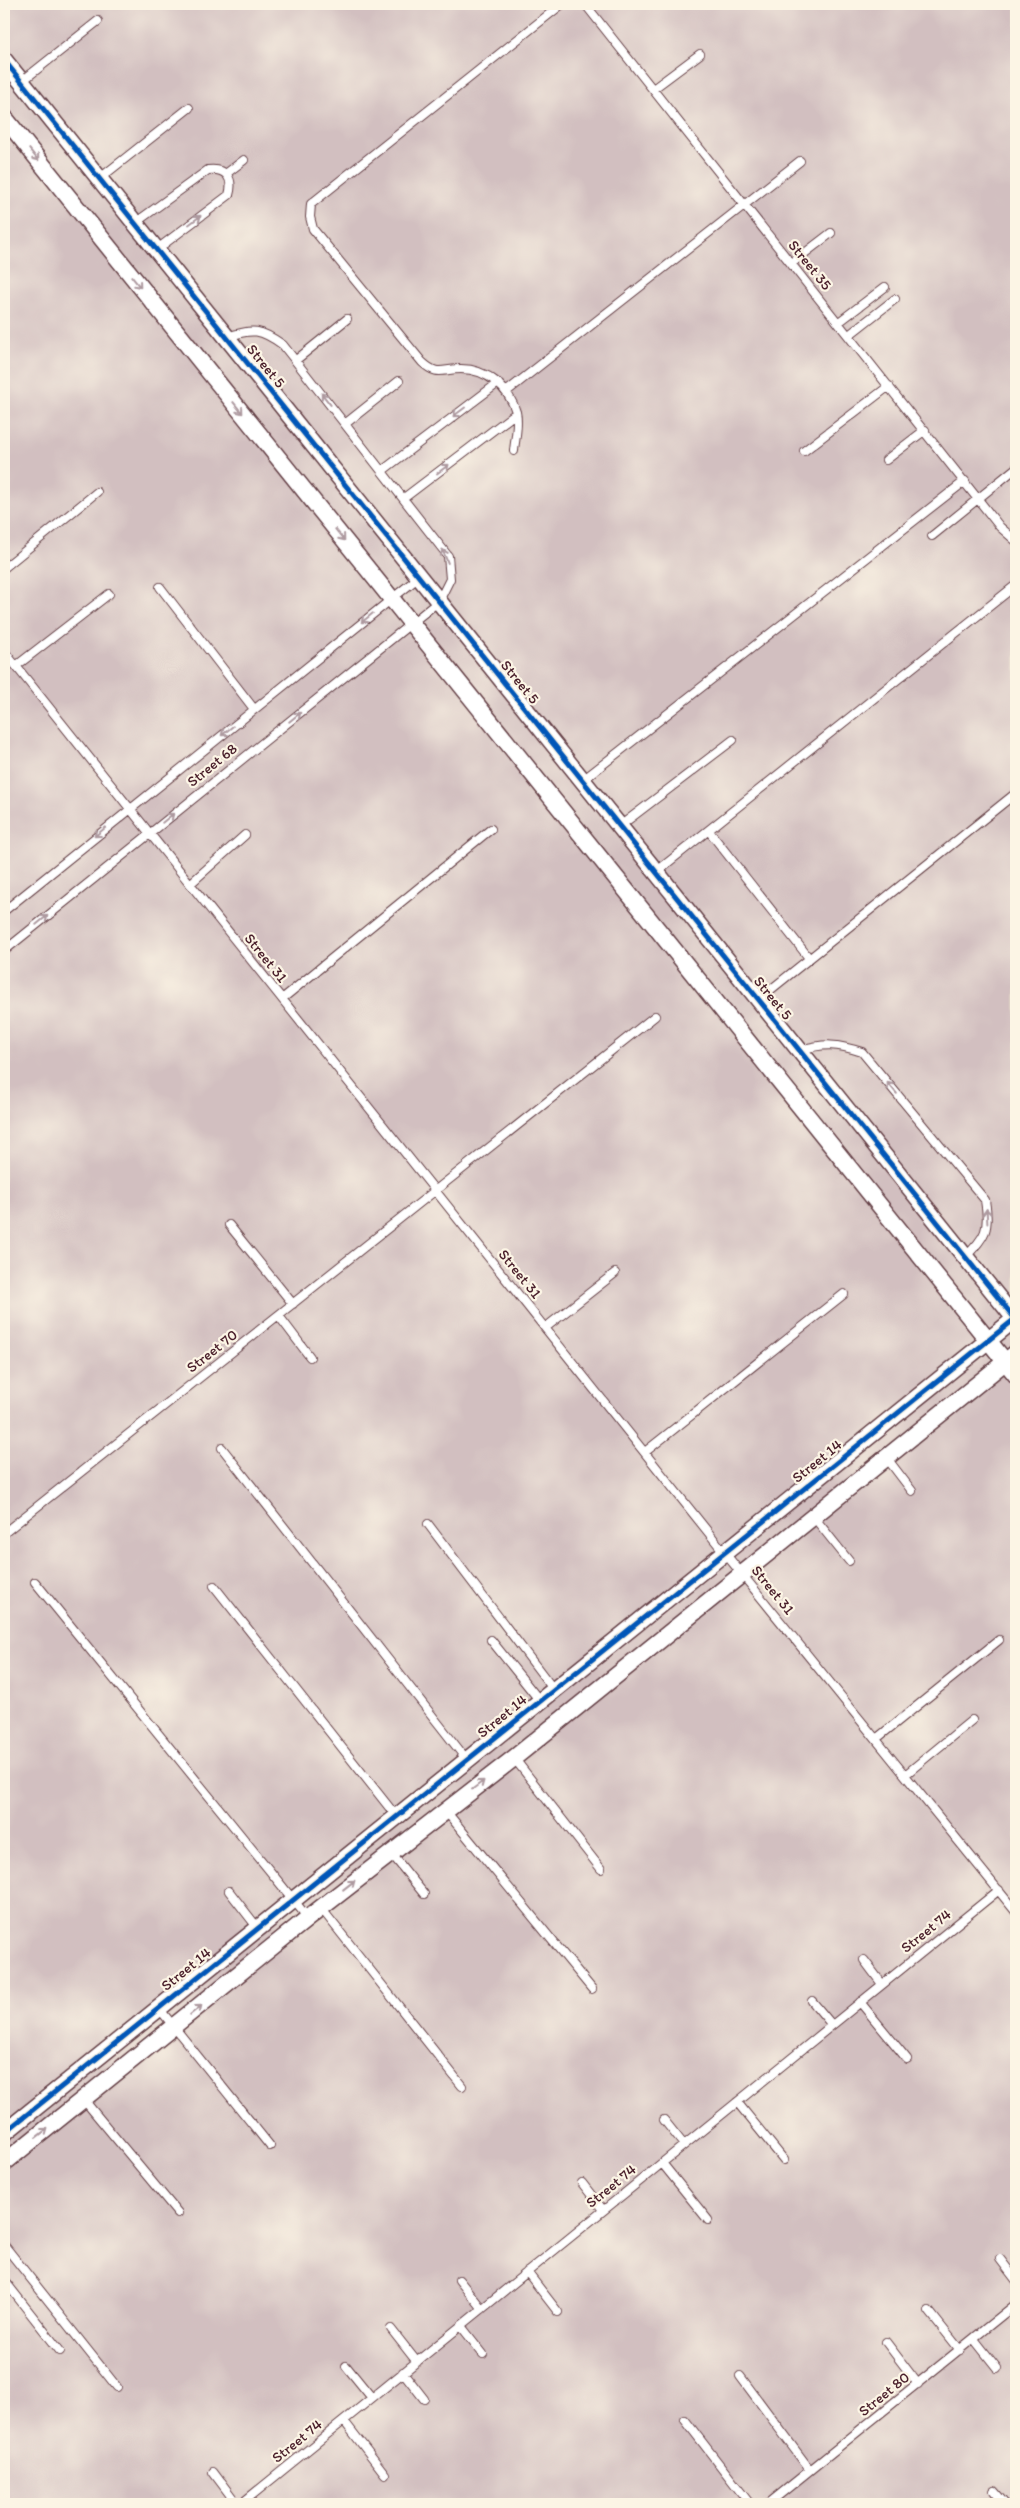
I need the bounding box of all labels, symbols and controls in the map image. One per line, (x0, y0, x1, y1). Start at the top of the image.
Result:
one-way arrow (29, 148, 40, 161)
one-way arrow (188, 215, 201, 226)
street label: Street 35 (784, 236, 836, 294)
one-way arrow (131, 275, 142, 288)
street label: Street 5 (243, 341, 289, 392)
one-way arrow (321, 393, 332, 406)
one-way arrow (233, 401, 244, 414)
one-way arrow (453, 407, 466, 418)
one-way arrow (436, 463, 449, 474)
one-way arrow (335, 528, 346, 541)
one-way arrow (440, 549, 450, 564)
one-way arrow (361, 613, 374, 624)
street label: Street 5 (497, 657, 543, 708)
one-way arrow (288, 711, 301, 722)
one-way arrow (221, 725, 234, 736)
street label: Street 68 (183, 739, 241, 791)
one-way arrow (161, 812, 174, 823)
one-way arrow (94, 827, 107, 838)
one-way arrow (35, 915, 48, 926)
street label: Street 31 (241, 930, 291, 986)
street label: Street 5 (750, 973, 796, 1024)
one-way arrow (886, 1082, 897, 1095)
one-way arrow (982, 1209, 992, 1225)
street label: Street 31 (495, 1246, 545, 1302)
street label: Street 70 (183, 1326, 241, 1376)
street label: Street 14 (788, 1435, 846, 1487)
street label: Street 31 (748, 1562, 798, 1618)
street label: Street 14 (473, 1690, 531, 1742)
one-way arrow (471, 1780, 484, 1791)
one-way arrow (343, 1880, 356, 1891)
street label: Street 74 (897, 1905, 955, 1957)
street label: Street 14 (157, 1943, 215, 1995)
one-way arrow (189, 2004, 202, 2015)
one-way arrow (35, 2128, 49, 2138)
street label: Street 74 (582, 2160, 640, 2212)
street label: Street 80 (855, 2368, 913, 2420)
street label: Street 74 (268, 2415, 326, 2467)

